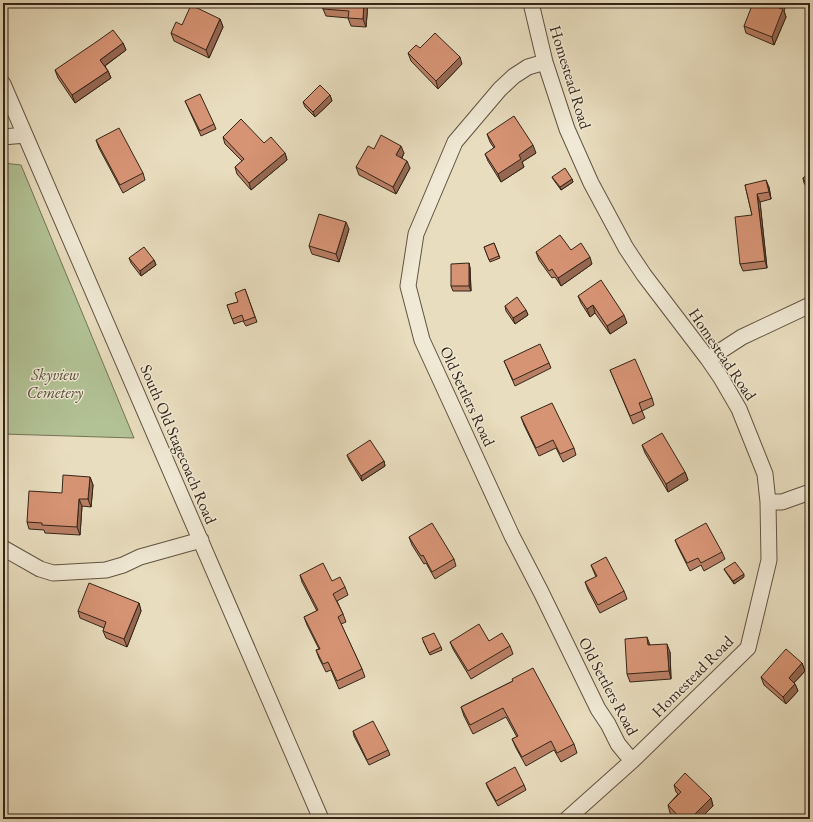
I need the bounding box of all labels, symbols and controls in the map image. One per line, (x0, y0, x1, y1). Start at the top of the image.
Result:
street label: Homestead Road (545, 23, 596, 132)
street label: Homestead Road (684, 304, 762, 405)
street label: Old Settlers Road (435, 343, 500, 451)
street label: South Old Stagecoach Road (135, 361, 222, 528)
park label: Skyview Cemetery (27, 364, 84, 403)
street label: Homestead Road (647, 630, 738, 722)
street label: Old Settlers Road (574, 633, 644, 740)

